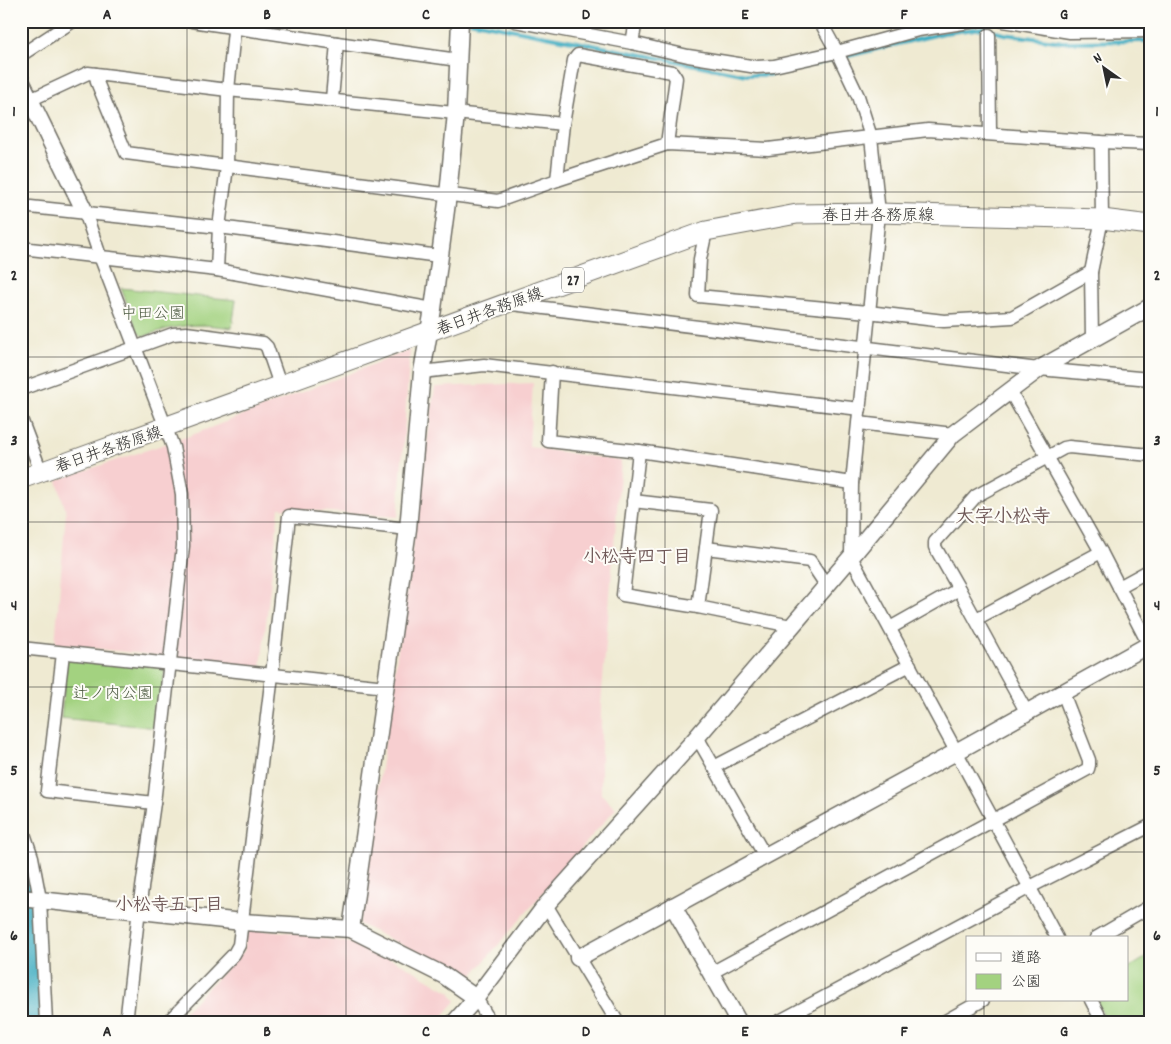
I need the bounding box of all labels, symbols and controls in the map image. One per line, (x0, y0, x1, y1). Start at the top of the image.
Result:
text: A (103, 4, 112, 27)
text: B (263, 4, 271, 27)
text: C (422, 4, 430, 27)
text: D (582, 4, 591, 27)
text: E (741, 4, 749, 27)
text: F (900, 4, 908, 27)
text: G (1060, 4, 1068, 27)
north arrow (1078, 42, 1128, 92)
text: N (1090, 48, 1106, 69)
text: 1 (12, 101, 16, 124)
text: 1 (1155, 101, 1159, 124)
street label: 春日井各務原線 (822, 205, 934, 228)
text: 2 (11, 265, 18, 288)
text: 2 (1154, 265, 1161, 288)
road number: 27 (562, 268, 584, 292)
street label: 春日井各務原線 (433, 282, 546, 342)
park label: 中田公園 (121, 303, 185, 326)
street label: 春日井各務原線 (52, 421, 166, 479)
text: 3 (10, 430, 18, 453)
text: 3 (1153, 430, 1161, 453)
district label: 大字小松寺 (955, 505, 1051, 532)
district label: 小松寺四丁目 (583, 546, 691, 571)
text: 4 (11, 595, 17, 618)
text: 4 (1154, 595, 1160, 618)
park label: 辻ノ内公園 (73, 683, 153, 706)
text: 5 (10, 760, 18, 783)
text: 5 (1153, 760, 1161, 783)
district label: 小松寺五丁目 (115, 894, 223, 919)
text: 6 (10, 925, 18, 948)
text: 6 (1153, 925, 1161, 948)
legend (966, 936, 1128, 1002)
text: 道路 (1011, 948, 1041, 970)
text: 公園 (1011, 972, 1041, 994)
text: A (103, 1021, 112, 1044)
text: B (263, 1021, 271, 1044)
text: C (422, 1021, 430, 1044)
text: D (582, 1021, 591, 1044)
text: E (741, 1021, 749, 1044)
text: F (900, 1021, 908, 1044)
text: G (1060, 1021, 1068, 1044)

